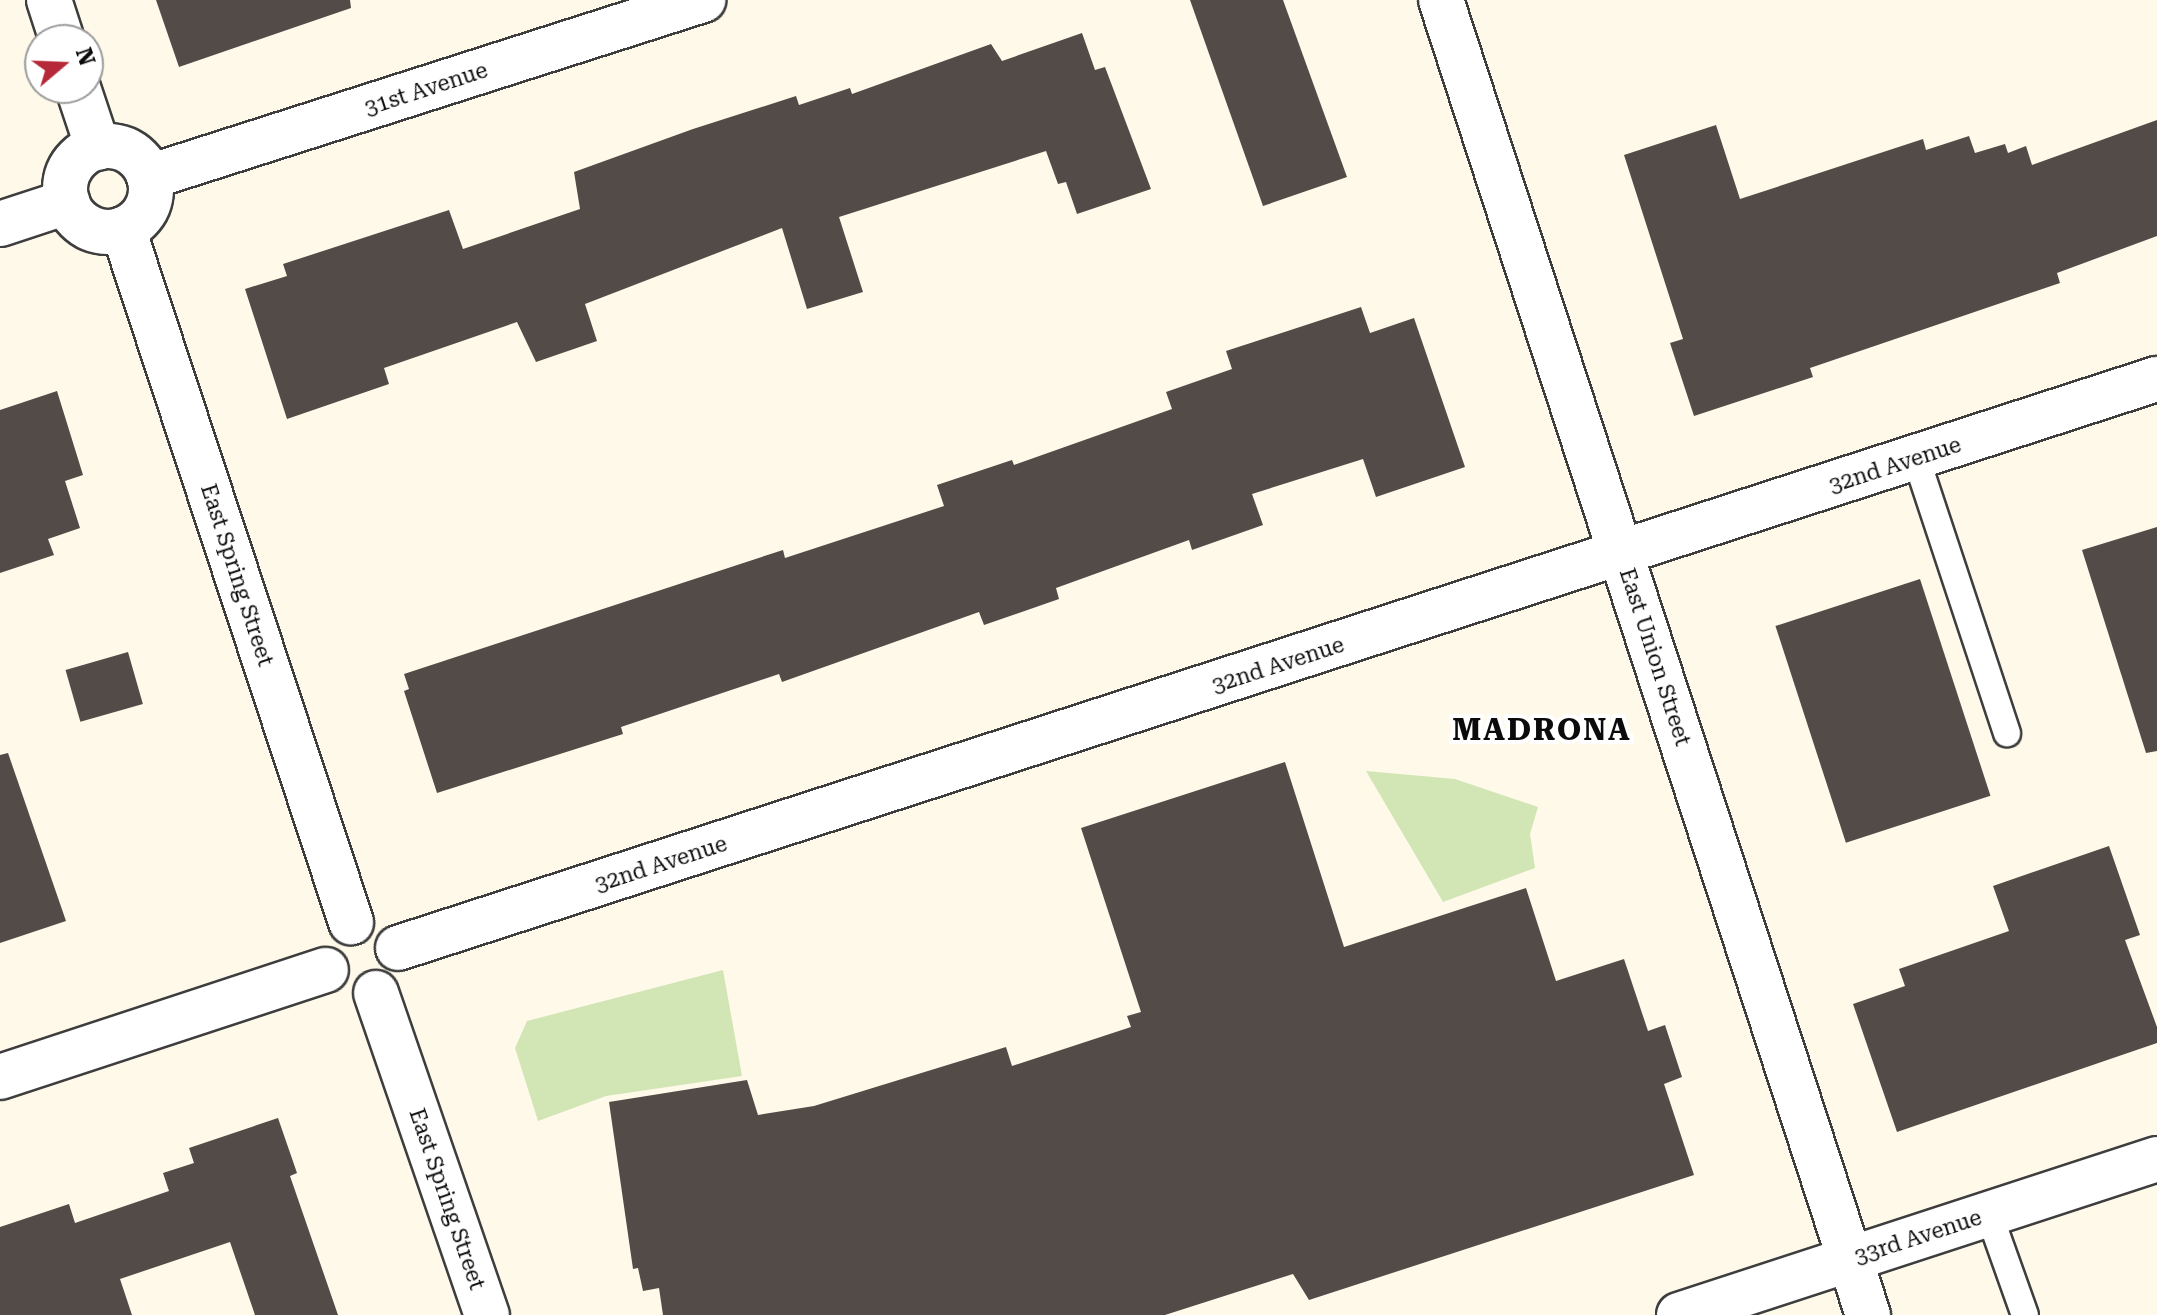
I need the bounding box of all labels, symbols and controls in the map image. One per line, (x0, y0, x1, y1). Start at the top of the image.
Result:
north arrow (24, 24, 104, 104)
text: N (71, 45, 100, 69)
street label: 31st Avenue (361, 57, 491, 121)
street label: 32nd Avenue (1826, 431, 1964, 499)
street label: East Spring Street (195, 481, 279, 669)
street label: East Union Street (1614, 565, 1696, 749)
street label: 32nd Avenue (1209, 631, 1347, 699)
district label: MADRONA (1452, 712, 1632, 748)
street label: 32nd Avenue (592, 830, 730, 898)
street label: East Spring Street (404, 1105, 490, 1293)
street label: 33rd Avenue (1851, 1204, 1985, 1270)

